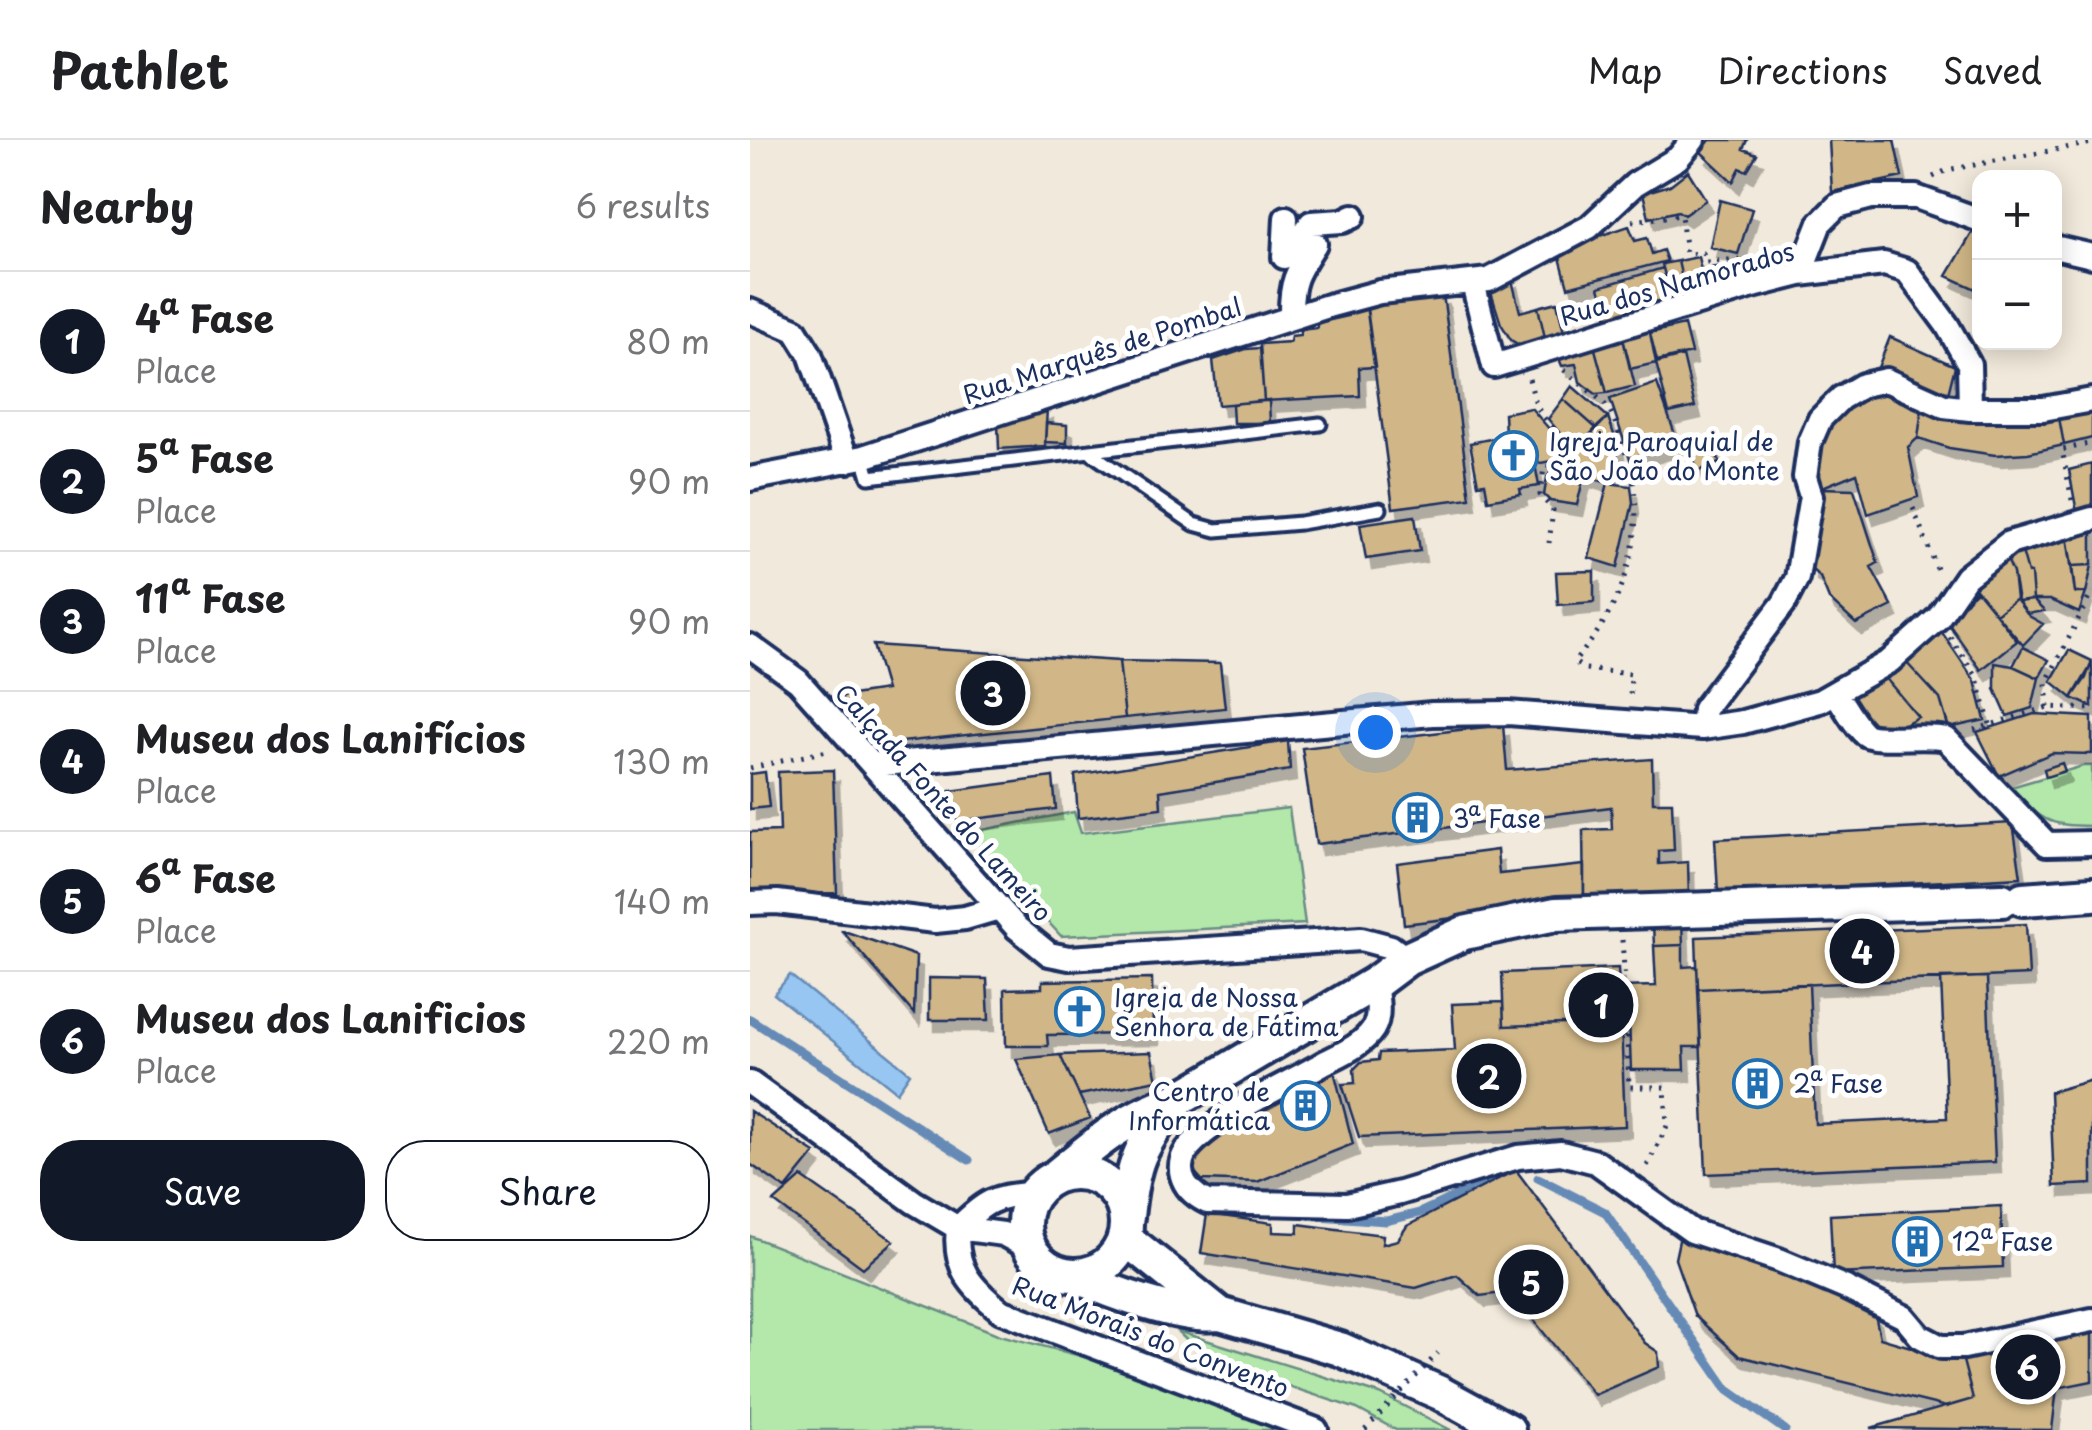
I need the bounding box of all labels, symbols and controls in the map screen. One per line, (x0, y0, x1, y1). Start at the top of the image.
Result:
text: Pathlet (50, 33, 229, 105)
text: Map (1588, 43, 1662, 96)
text: Directions (1717, 43, 1888, 96)
text: Saved (1943, 43, 2042, 96)
map controls (1972, 170, 2062, 350)
button: + (1972, 170, 2062, 260)
text: Nearby (40, 174, 194, 237)
text: 6 results (576, 181, 710, 229)
street label: Rua dos Namorados (1555, 231, 1799, 335)
button: − (1972, 260, 2062, 350)
street label: Rua Marquês de Pombal (958, 287, 1246, 413)
text: 4ª Fase (135, 289, 274, 346)
text: 1 (65, 317, 80, 365)
text: 80 m (626, 317, 710, 365)
text: Place (135, 346, 217, 394)
place label: Igreja Paroquial de São João do Monte (1549, 422, 1780, 489)
text: 5ª Fase (135, 429, 274, 486)
church icon: Igreja Paroquial de São João do Monte (1488, 429, 1540, 481)
text: 2 (61, 457, 84, 505)
text: 90 m (628, 457, 710, 505)
text: Place (135, 486, 217, 534)
text: 11ª Fase (135, 569, 286, 626)
text: 3 (62, 597, 83, 645)
text: 90 m (628, 597, 710, 645)
text: Place (135, 626, 217, 674)
pin: 3 (960, 656, 1026, 730)
street label: Calçada Fonte do Lameiro (826, 674, 1062, 930)
your location (1350, 707, 1401, 758)
text: Museu dos Lanifícios (135, 709, 526, 766)
text: 4 (62, 737, 83, 785)
text: 130 m (613, 737, 710, 785)
text: Place (135, 766, 217, 814)
building icon: 3ª Fase (1392, 792, 1444, 844)
place label: 3ª Fase (1453, 799, 1541, 837)
text: 6ª Fase (135, 849, 276, 906)
text: 5 (62, 877, 83, 925)
text: 140 m (614, 877, 710, 925)
text: Place (135, 906, 217, 954)
pin: 4 (1830, 914, 1894, 988)
pin: 1 (1568, 968, 1634, 1042)
place label: Igreja de Nossa Senhora de Fátima (1114, 978, 1339, 1045)
church icon: Igreja de Nossa Senhora de Fátima (1053, 985, 1105, 1037)
text: Museu dos Lanificios (135, 989, 526, 1046)
text: 6 (61, 1017, 84, 1065)
text: 220 m (607, 1017, 710, 1065)
pin: 2 (1456, 1038, 1522, 1114)
text: Place (135, 1046, 217, 1094)
building icon: 2ª Fase (1732, 1057, 1784, 1109)
place label: 2ª Fase (1793, 1064, 1883, 1102)
place label: Centro de Informática (1128, 1072, 1270, 1139)
building icon: Centro de Informática (1279, 1079, 1331, 1131)
button: Save (40, 1140, 365, 1241)
button: Share (385, 1140, 710, 1241)
building icon: 12ª Fase (1891, 1215, 1943, 1267)
place label: 12ª Fase (1952, 1222, 2053, 1260)
pin: 5 (1498, 1244, 1564, 1320)
street label: Rua Morais do Convento (1007, 1266, 1295, 1406)
pin: 6 (1996, 1330, 2060, 1404)

